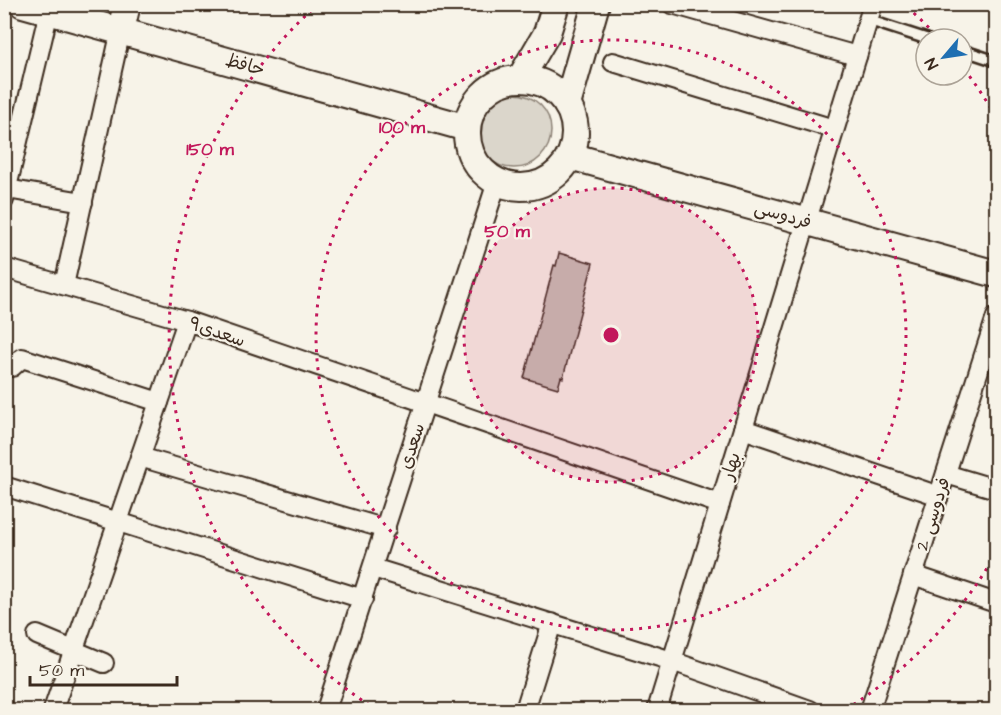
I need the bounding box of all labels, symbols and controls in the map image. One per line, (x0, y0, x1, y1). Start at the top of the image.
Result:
north arrow (914, 27, 974, 87)
street label: حافظ (223, 48, 267, 82)
text: N (920, 54, 944, 74)
text: 100 m (379, 115, 426, 140)
text: 150 m (186, 137, 235, 162)
street label: فردوسی (752, 195, 814, 235)
text: 50 m (484, 219, 531, 244)
street label: سعدی۹ (185, 311, 249, 353)
centre of rings (601, 325, 621, 345)
street label: سعدی (393, 420, 431, 472)
street label: بهار (714, 449, 747, 485)
street label: فردوسی 2 (909, 474, 957, 554)
scale bar (30, 649, 177, 687)
text: 50 m (39, 658, 84, 683)

